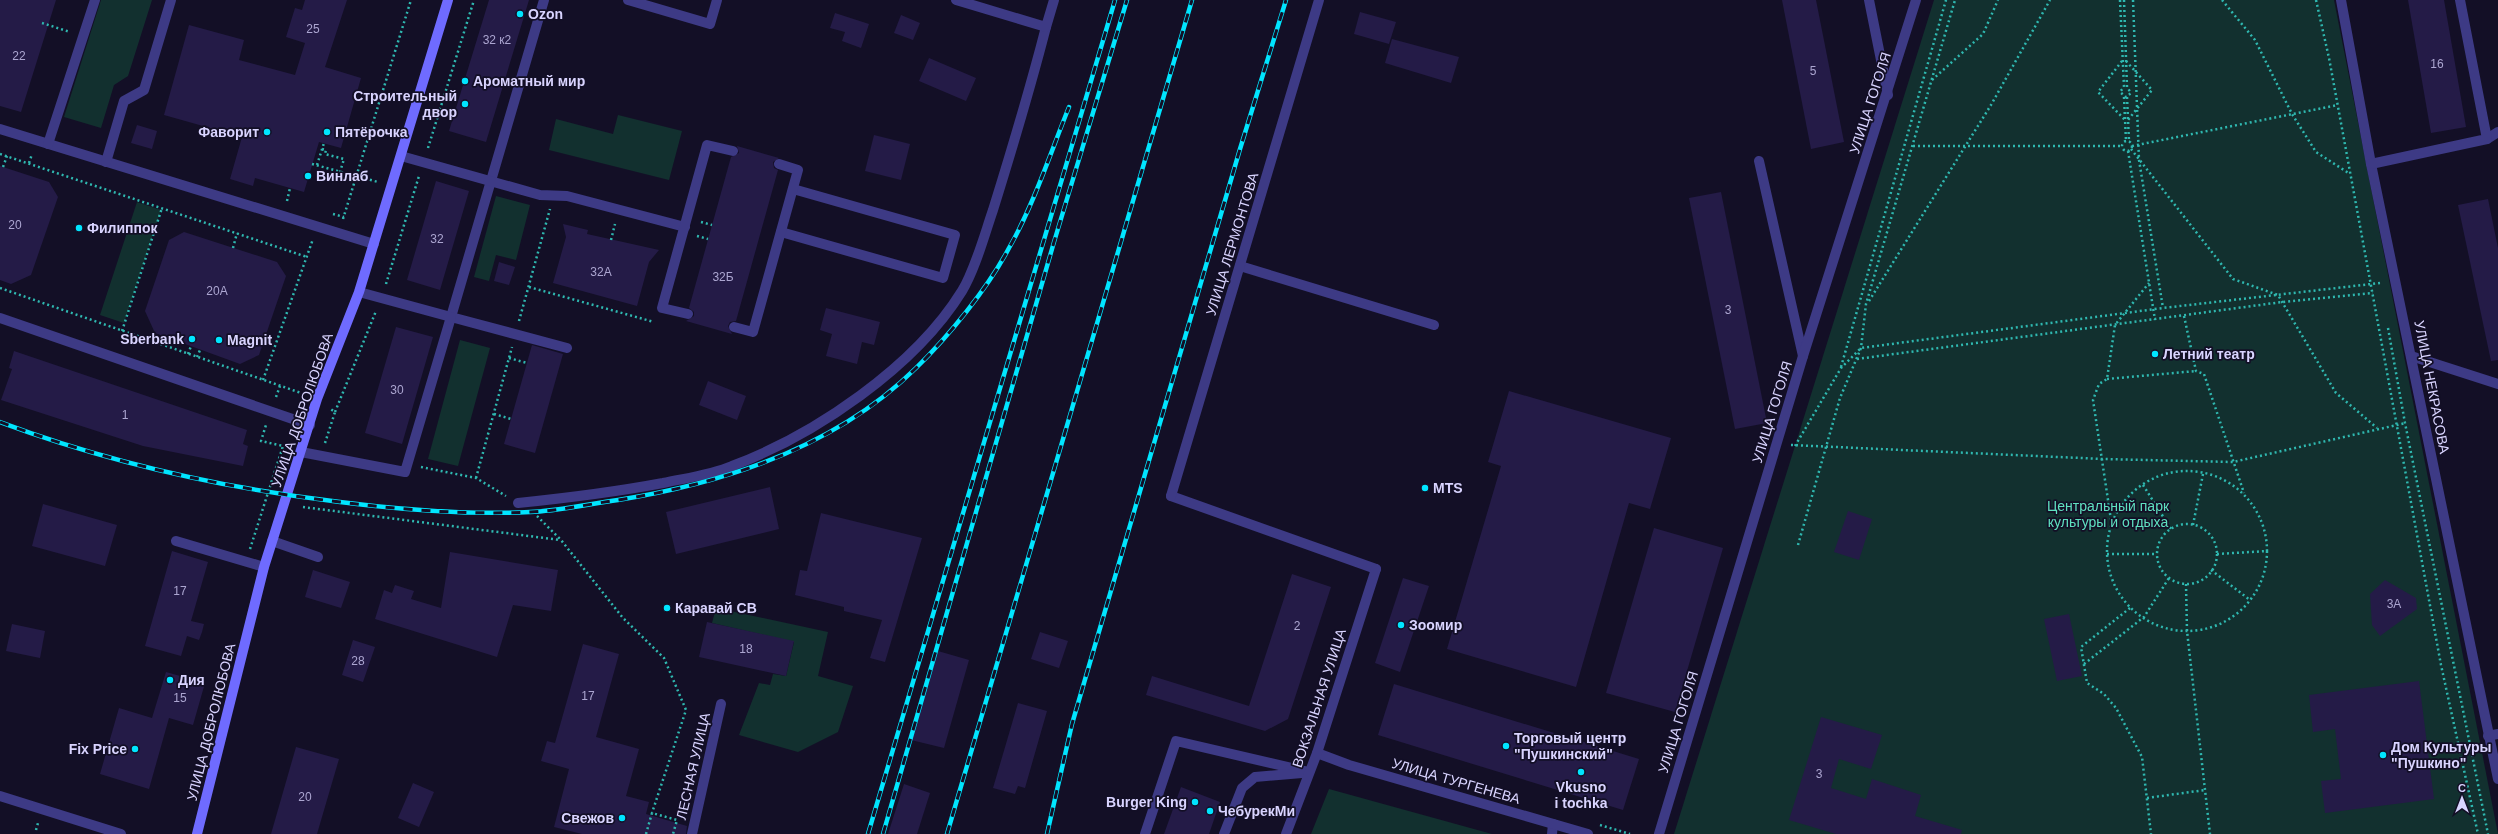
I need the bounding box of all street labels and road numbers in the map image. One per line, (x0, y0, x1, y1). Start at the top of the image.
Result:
street label: УЛИЦА ГОГОЛЯ (1846, 50, 1894, 156)
street label: УЛИЦА ЛЕРМОНТОВА (1203, 170, 1262, 317)
street label: УЛИЦА НЕКРАСОВА (2411, 319, 2453, 456)
street label: УЛИЦА ДОБРОЛЮБОВА (268, 330, 336, 489)
street label: УЛИЦА ГОГОЛЯ (1749, 359, 1795, 465)
street label: ВОКЗАЛЬНАЯ УЛИЦА (1289, 626, 1349, 769)
street label: УЛИЦА ДОБРОЛЮБОВА (184, 641, 239, 803)
street label: УЛИЦА ГОГОЛЯ (1655, 669, 1701, 775)
street label: ЛЕСНАЯ УЛИЦА (673, 710, 713, 821)
street label: УЛИЦА ТУРГЕНЕВА (1390, 755, 1523, 807)

